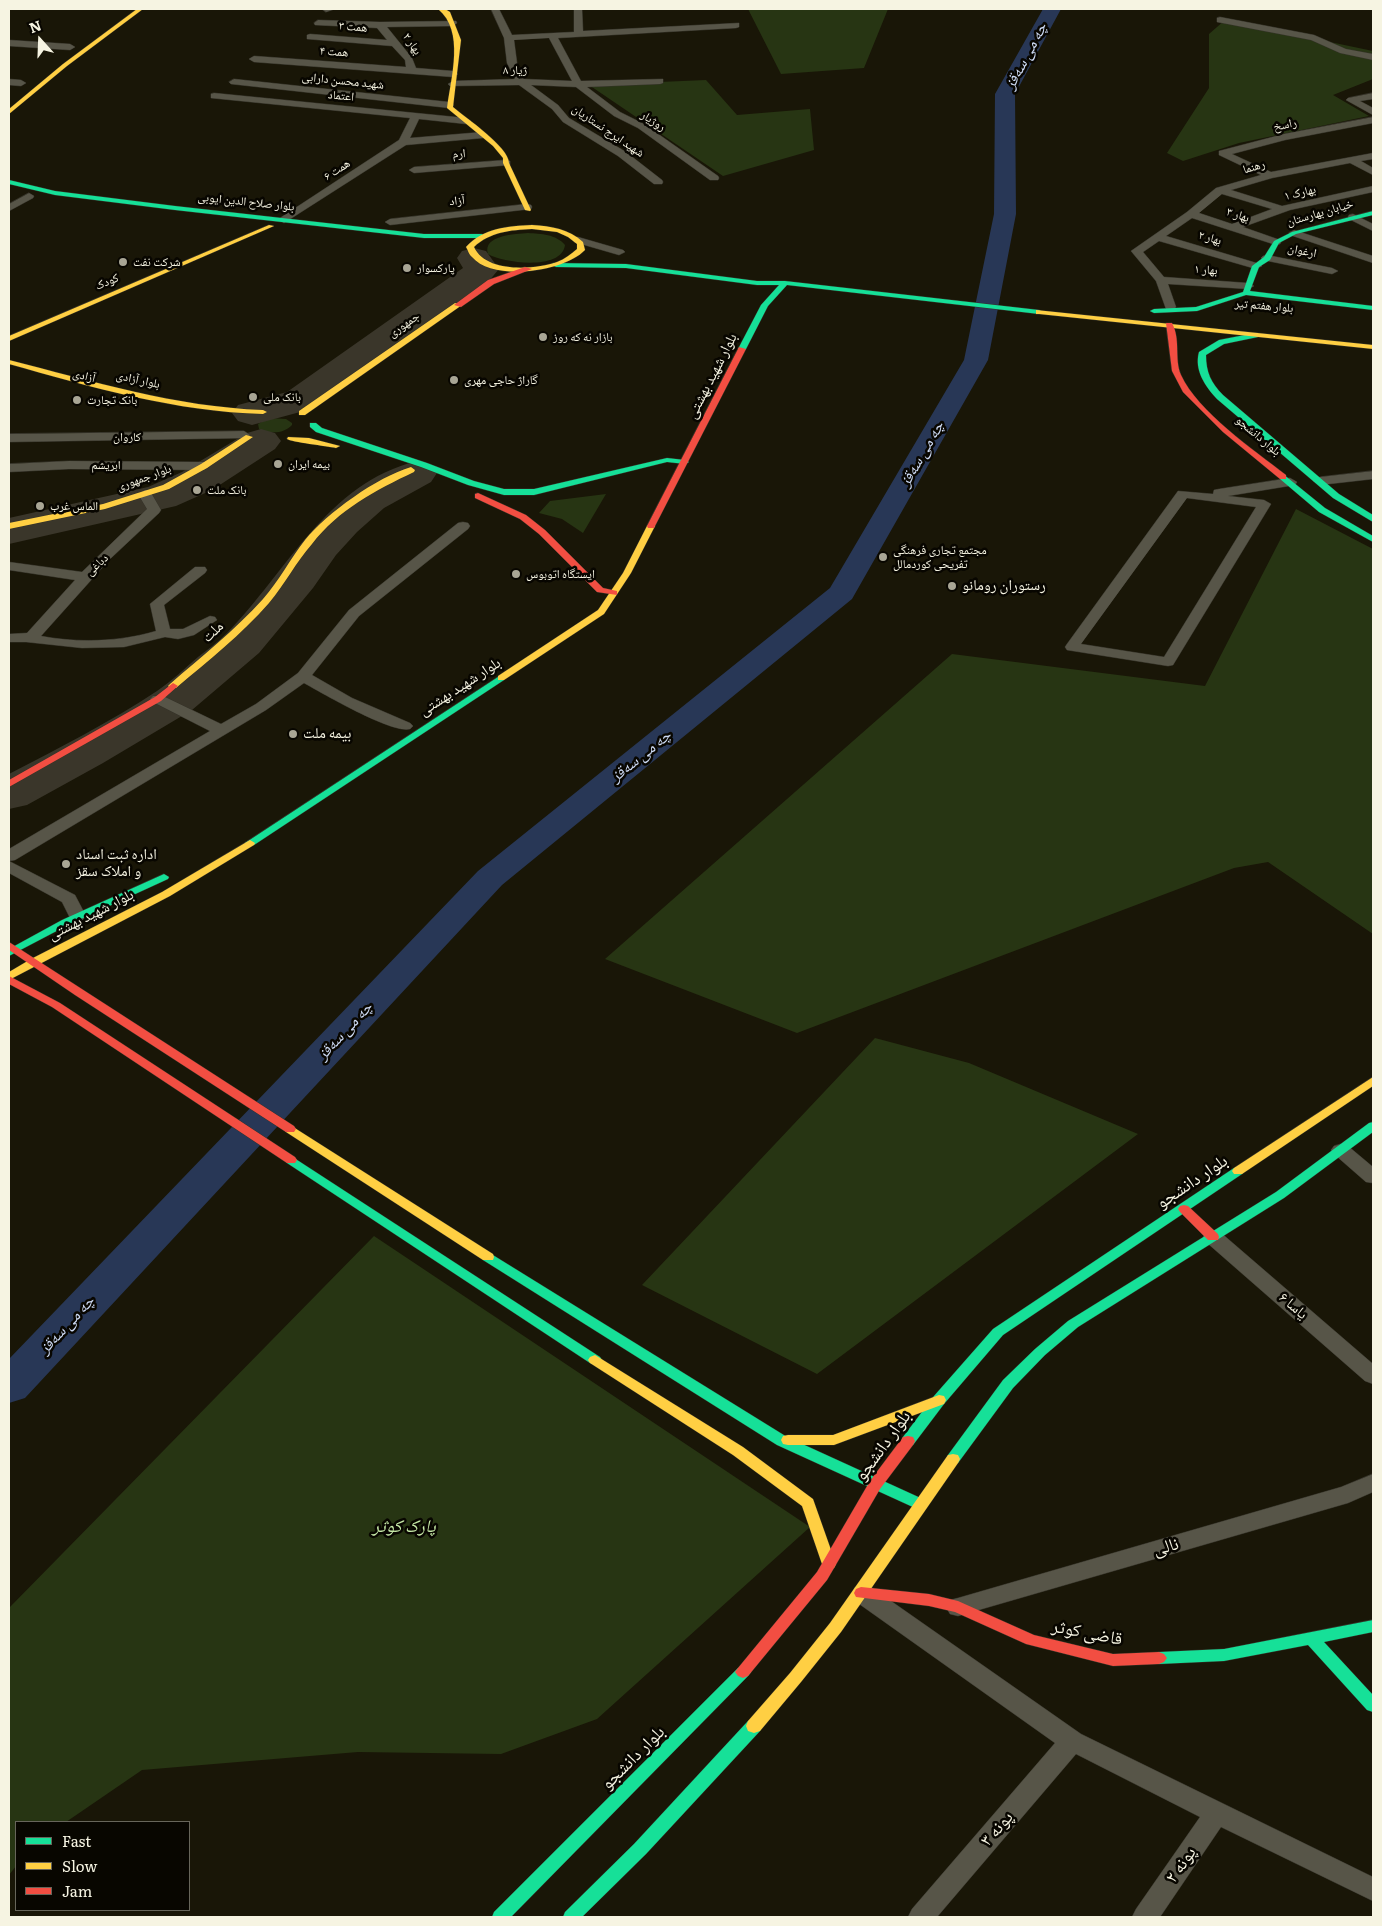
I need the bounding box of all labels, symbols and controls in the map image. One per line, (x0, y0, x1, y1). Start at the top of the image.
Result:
text: N (26, 14, 44, 37)
north arrow (15, 15, 65, 65)
street label: همت ۳ (338, 19, 368, 35)
water label: چە می سەقز (1000, 19, 1052, 93)
street label: بهار ۲ (400, 30, 424, 58)
street label: همت ۴ (319, 44, 349, 60)
street label: ژیار ۸ (503, 63, 527, 77)
street label: شهید محسن دارابی (301, 70, 385, 92)
street label: اعتماد (327, 87, 355, 105)
street label: شهید ایرج نستاریان (569, 102, 647, 160)
street label: روژیار (638, 108, 668, 134)
street label: راسخ (1272, 116, 1298, 134)
street label: ارم (452, 146, 466, 162)
street label: همت ۶ (321, 156, 353, 184)
street label: رهنما (1241, 157, 1267, 177)
street label: بهارک ۱ (1283, 182, 1317, 204)
street label: بلوار صلاح الدین ایوبی (197, 190, 295, 214)
street label: آزاد (449, 193, 465, 209)
street label: خیابان بهارستان (1285, 197, 1355, 229)
street label: بهار ۳ (1225, 205, 1251, 225)
street label: بهار ۲ (1197, 228, 1223, 248)
street label: ارغوان (1286, 241, 1318, 261)
place label: شرکت نفت (133, 255, 181, 269)
marker: شرکت نفت (117, 256, 129, 268)
place label: پارکسوار (417, 261, 455, 275)
marker: پارکسوار (401, 262, 413, 274)
street label: بهار ۱ (1194, 262, 1218, 278)
street label: کودک (93, 271, 121, 293)
street label: بلوار هفتم تیر (1234, 296, 1294, 316)
street label: جمهوری (386, 309, 422, 341)
place label: بازار نه که روز (553, 330, 613, 344)
street label: بلوار شهید بهشتی (683, 330, 741, 422)
marker: بازار نه که روز (537, 331, 549, 343)
street label: آزادی (71, 366, 97, 386)
street label: بلوار آزادی (115, 368, 161, 392)
place label: گاراژ حاجی مهری (464, 373, 538, 387)
marker: گاراژ حاجی مهری (448, 374, 460, 386)
place label: بانک ملی (263, 390, 301, 404)
marker: بانک ملی (247, 391, 259, 403)
place label: بانک تجارت (87, 393, 137, 407)
marker: بانک تجارت (71, 394, 83, 406)
street label: بلوار دانشجو (1233, 413, 1283, 459)
water label: چە می سەقز (896, 418, 948, 490)
street label: کاروان (113, 430, 141, 444)
place label: بیمه ایران (288, 457, 330, 471)
street label: ابریشم (91, 458, 121, 472)
marker: بیمه ایران (272, 458, 284, 470)
street label: بلوار جمهوری (115, 462, 173, 494)
place label: بانک ملت (207, 483, 247, 497)
marker: بانک ملت (191, 484, 203, 496)
place label: الماس غرب (50, 499, 98, 513)
marker: الماس غرب (34, 500, 46, 512)
place label: مجتمع تجاری فرهنگی تفریحی کوردمالل (893, 543, 987, 571)
street label: دباغی (83, 551, 111, 579)
marker: مجتمع تجاری فرهنگی تفریحی کوردمالل (877, 551, 889, 563)
place label: ایستگاه اتوبوس (526, 567, 595, 581)
marker: ایستگاه اتوبوس (510, 568, 522, 580)
place label: رستوران رومانو (962, 577, 1046, 595)
marker: رستوران رومانو (946, 580, 958, 592)
street label: ملت (199, 618, 227, 646)
street label: بلوار شهید بهشتی (416, 654, 504, 720)
place label: بیمه ملت (303, 725, 351, 743)
water label: چە می سەقز (607, 726, 675, 786)
marker: بیمه ملت (287, 728, 299, 740)
place label: اداره ثبت اسناد و املاک سقز (76, 846, 157, 881)
marker: اداره ثبت اسناد و املاک سقز (60, 858, 72, 870)
street label: بلوار شهید بهشتی (45, 886, 137, 944)
water label: چە می سەقز (313, 998, 377, 1064)
street label: بلوار دانشجو (1152, 1150, 1232, 1214)
street label: یاسا ۶ (1275, 1289, 1311, 1323)
water label: چە می سەقز (35, 1292, 99, 1358)
street label: بلوار دانشجو (850, 1407, 916, 1485)
park label: پارک کوثر (372, 1516, 436, 1538)
street label: نالی (1151, 1533, 1181, 1561)
street label: قاضی کوثر (1050, 1616, 1124, 1650)
street label: بلوار دانشجو (596, 1721, 670, 1795)
street label: پونه ۳ (976, 1807, 1018, 1851)
legend (15, 1821, 190, 1911)
text: Fast (62, 1829, 91, 1852)
street label: پونه ۲ (1161, 1843, 1201, 1887)
text: Slow (62, 1854, 97, 1877)
text: Jam (62, 1879, 92, 1902)

